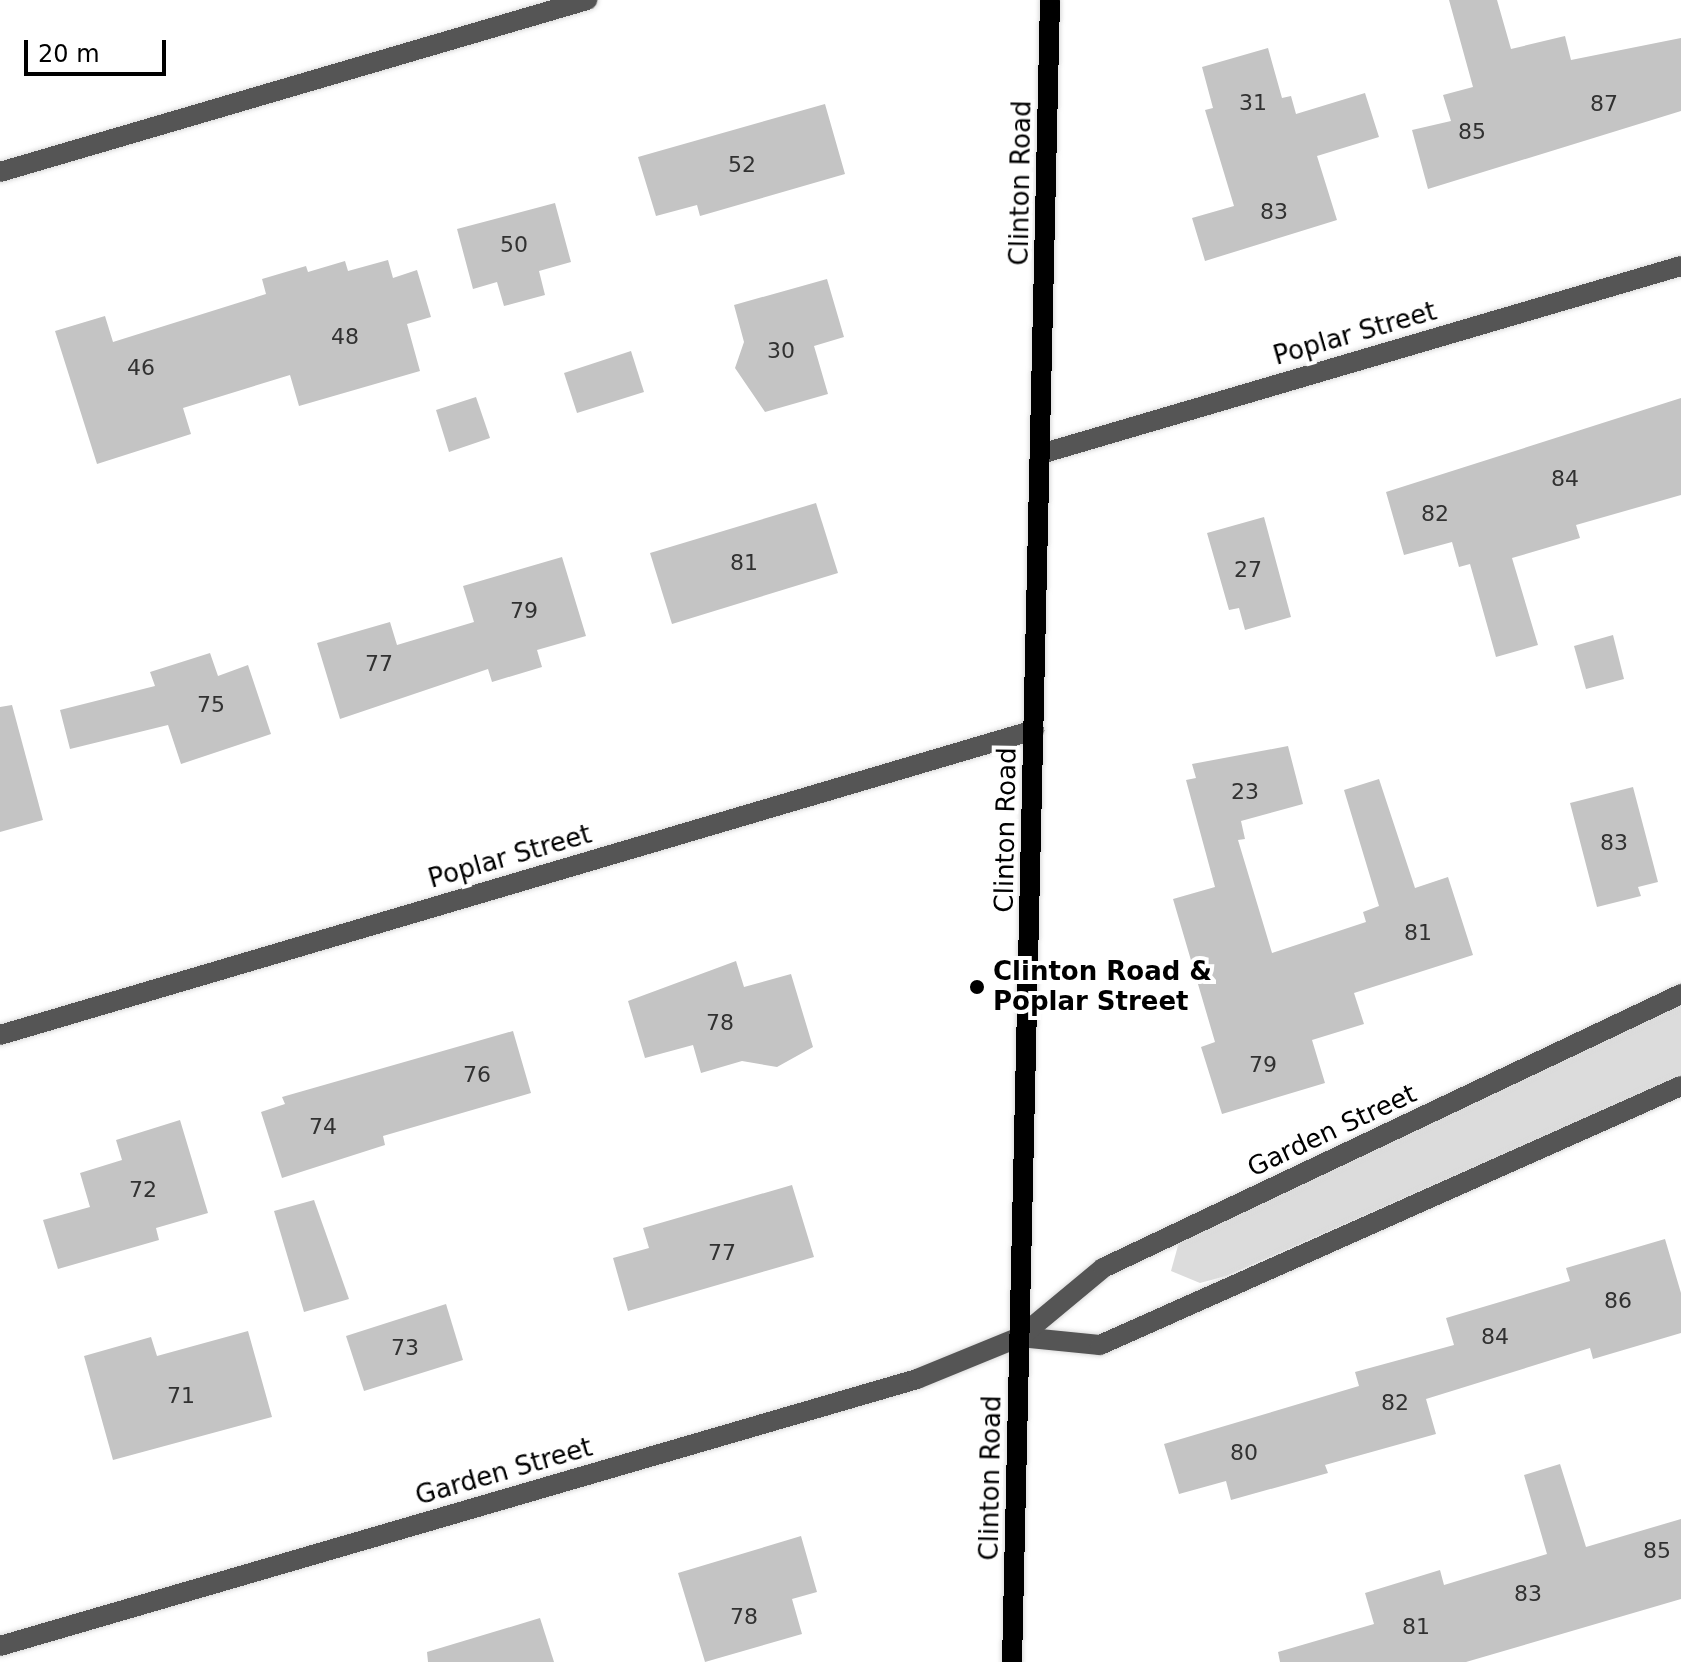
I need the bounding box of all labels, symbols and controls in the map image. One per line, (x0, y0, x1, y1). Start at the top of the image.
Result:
scale bar (28, 24, 170, 74)
text: 20 m (38, 40, 100, 68)
house number: 31 (1239, 90, 1267, 116)
house number: 87 (1590, 91, 1618, 117)
street label: Clinton Road (1004, 100, 1038, 266)
house number: 85 (1458, 119, 1486, 145)
house number: 52 (728, 152, 756, 178)
house number: 83 (1260, 199, 1288, 225)
house number: 50 (500, 232, 528, 258)
street label: Poplar Street (1270, 296, 1440, 372)
house number: 48 (331, 324, 359, 350)
house number: 30 (767, 338, 795, 364)
house number: 46 (127, 355, 155, 381)
house number: 84 (1551, 466, 1579, 492)
house number: 82 (1421, 501, 1449, 527)
house number: 81 (730, 550, 758, 576)
house number: 27 (1234, 557, 1262, 583)
house number: 79 (510, 598, 538, 624)
house number: 77 (365, 651, 393, 677)
house number: 75 (197, 692, 225, 718)
street label: Clinton Road (989, 747, 1023, 913)
house number: 23 (1231, 779, 1259, 805)
street label: Poplar Street (425, 819, 595, 895)
house number: 83 (1600, 830, 1628, 856)
house number: 81 (1404, 920, 1432, 946)
place label: Clinton Road & Poplar Street (993, 956, 1212, 1018)
marker: Clinton Road & Poplar Street (968, 978, 986, 996)
house number: 78 (706, 1010, 734, 1036)
house number: 79 (1249, 1052, 1277, 1078)
house number: 76 (463, 1062, 491, 1088)
street label: Garden Street (1243, 1078, 1421, 1184)
house number: 74 (309, 1114, 337, 1140)
house number: 72 (129, 1177, 157, 1203)
house number: 77 (708, 1240, 736, 1266)
house number: 86 (1604, 1288, 1632, 1314)
house number: 84 (1481, 1324, 1509, 1350)
house number: 73 (391, 1335, 419, 1361)
house number: 71 (167, 1383, 195, 1409)
house number: 82 (1381, 1390, 1409, 1416)
street label: Clinton Road (974, 1395, 1008, 1561)
street label: Garden Street (412, 1432, 596, 1512)
house number: 80 (1230, 1440, 1258, 1466)
house number: 85 (1643, 1538, 1671, 1564)
house number: 83 (1514, 1581, 1542, 1607)
house number: 78 (730, 1604, 758, 1630)
house number: 81 (1402, 1614, 1430, 1640)

